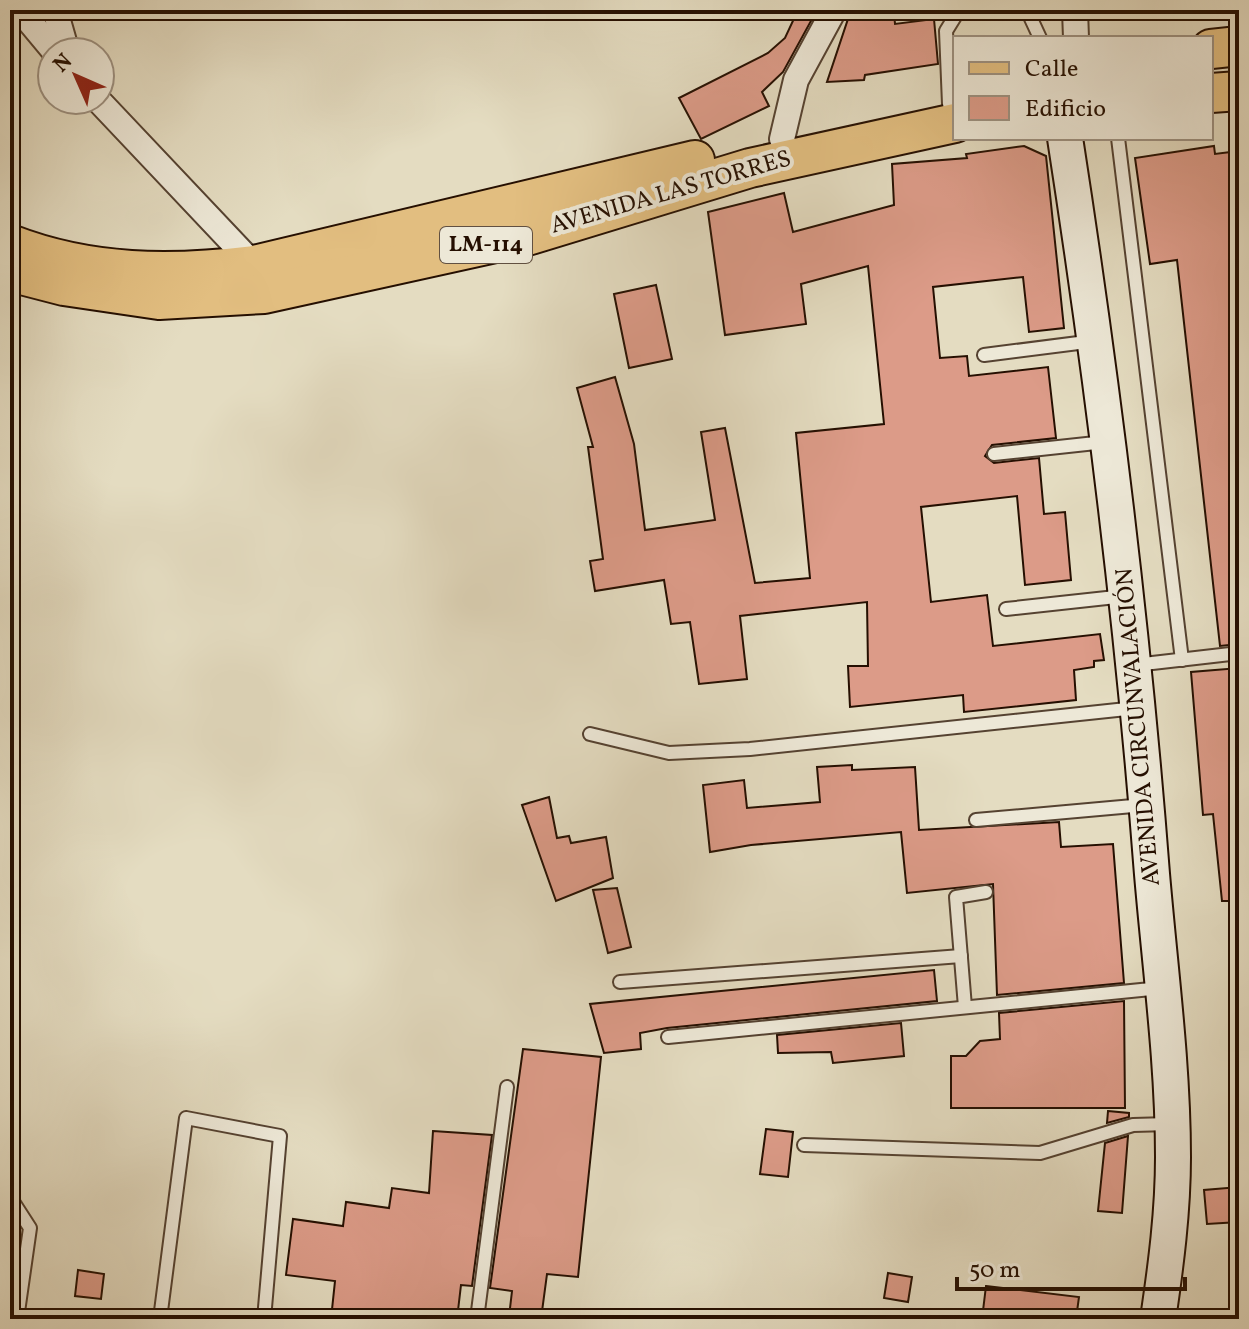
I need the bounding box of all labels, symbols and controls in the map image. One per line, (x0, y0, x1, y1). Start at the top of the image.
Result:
north arrow (36, 36, 116, 116)
legend (953, 36, 1213, 140)
text: N (47, 47, 80, 80)
text: Calle (1025, 53, 1078, 87)
text: Edificio (1025, 93, 1106, 127)
street label: AVENIDA LAS TORRES (547, 142, 795, 244)
road number: LM-114 (440, 227, 532, 263)
street label: AVENIDA CIRCUNVALACIÓN (1108, 567, 1170, 887)
scale bar (957, 1241, 1185, 1291)
text: 50 m (969, 1254, 1021, 1288)

